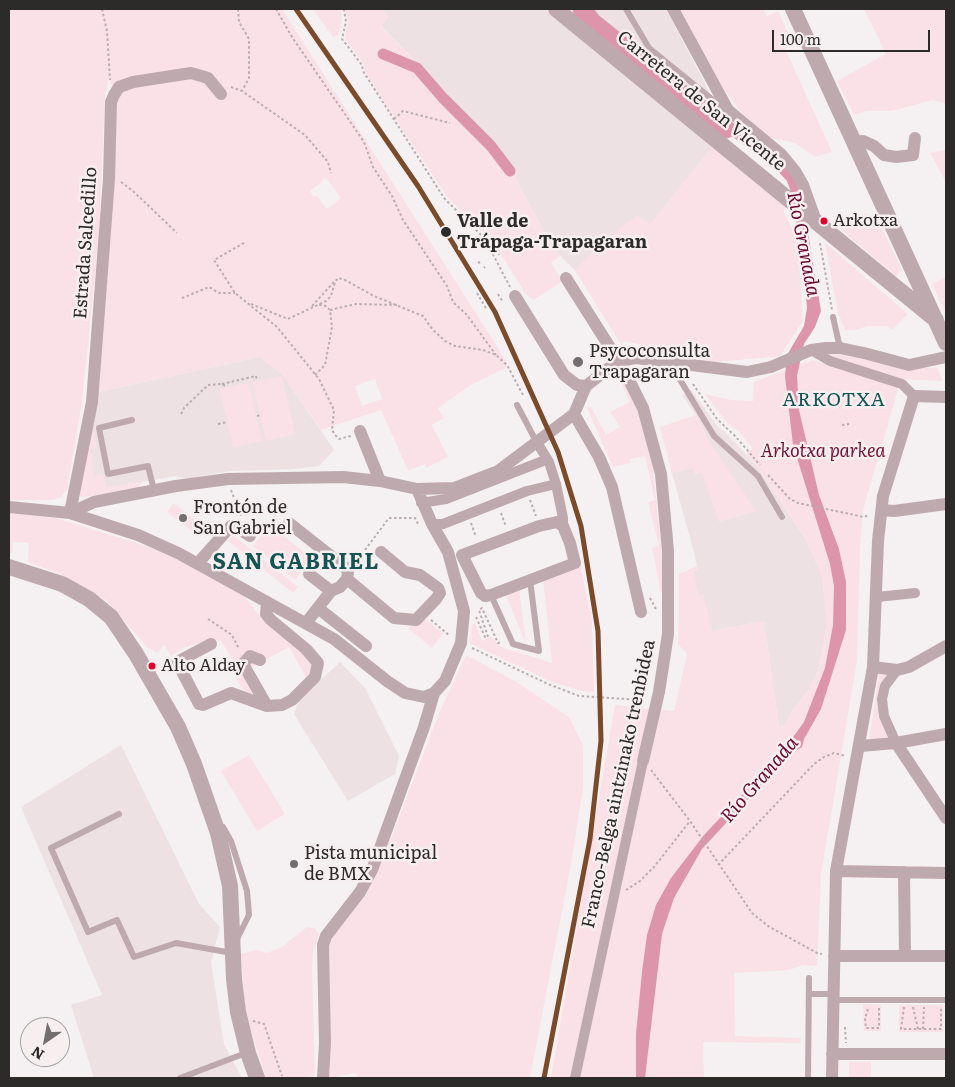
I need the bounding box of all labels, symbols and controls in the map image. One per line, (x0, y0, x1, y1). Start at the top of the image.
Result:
scale bar (775, 20, 932, 52)
street label: Carretera de San Vicente (612, 26, 790, 176)
text: 100 m (780, 27, 821, 50)
street label: Estrada Salcedillo (70, 166, 102, 320)
water label: Río Granada (782, 189, 824, 299)
place label: Valle de Trápaga-Trapagaran (457, 211, 647, 253)
place label: Arkotxa (833, 211, 898, 231)
marker: Arkotxa (819, 216, 829, 226)
marker: Valle de Trápaga-Trapagaran (439, 225, 453, 239)
place label: Psycoconsulta Trapagaran (589, 341, 710, 384)
marker: Psycoconsulta Trapagaran (571, 355, 585, 369)
district label: ARKOTXA (781, 389, 887, 411)
park label: Arkotxa parkea (760, 441, 886, 463)
place label: Frontón de San Gabriel (193, 497, 292, 540)
marker: Frontón de San Gabriel (177, 512, 189, 524)
district label: SAN GABRIEL (211, 550, 381, 576)
street label: Franco-Belga aintzinako trenbidea (578, 638, 660, 930)
place label: Alto Alday (161, 656, 246, 676)
marker: Alto Alday (147, 661, 157, 671)
water label: Río Granada (716, 732, 804, 828)
place label: Pista municipal de BMX (304, 843, 437, 886)
marker: Pista municipal de BMX (288, 858, 300, 870)
north arrow (20, 1017, 70, 1067)
text: N (27, 1042, 48, 1065)

